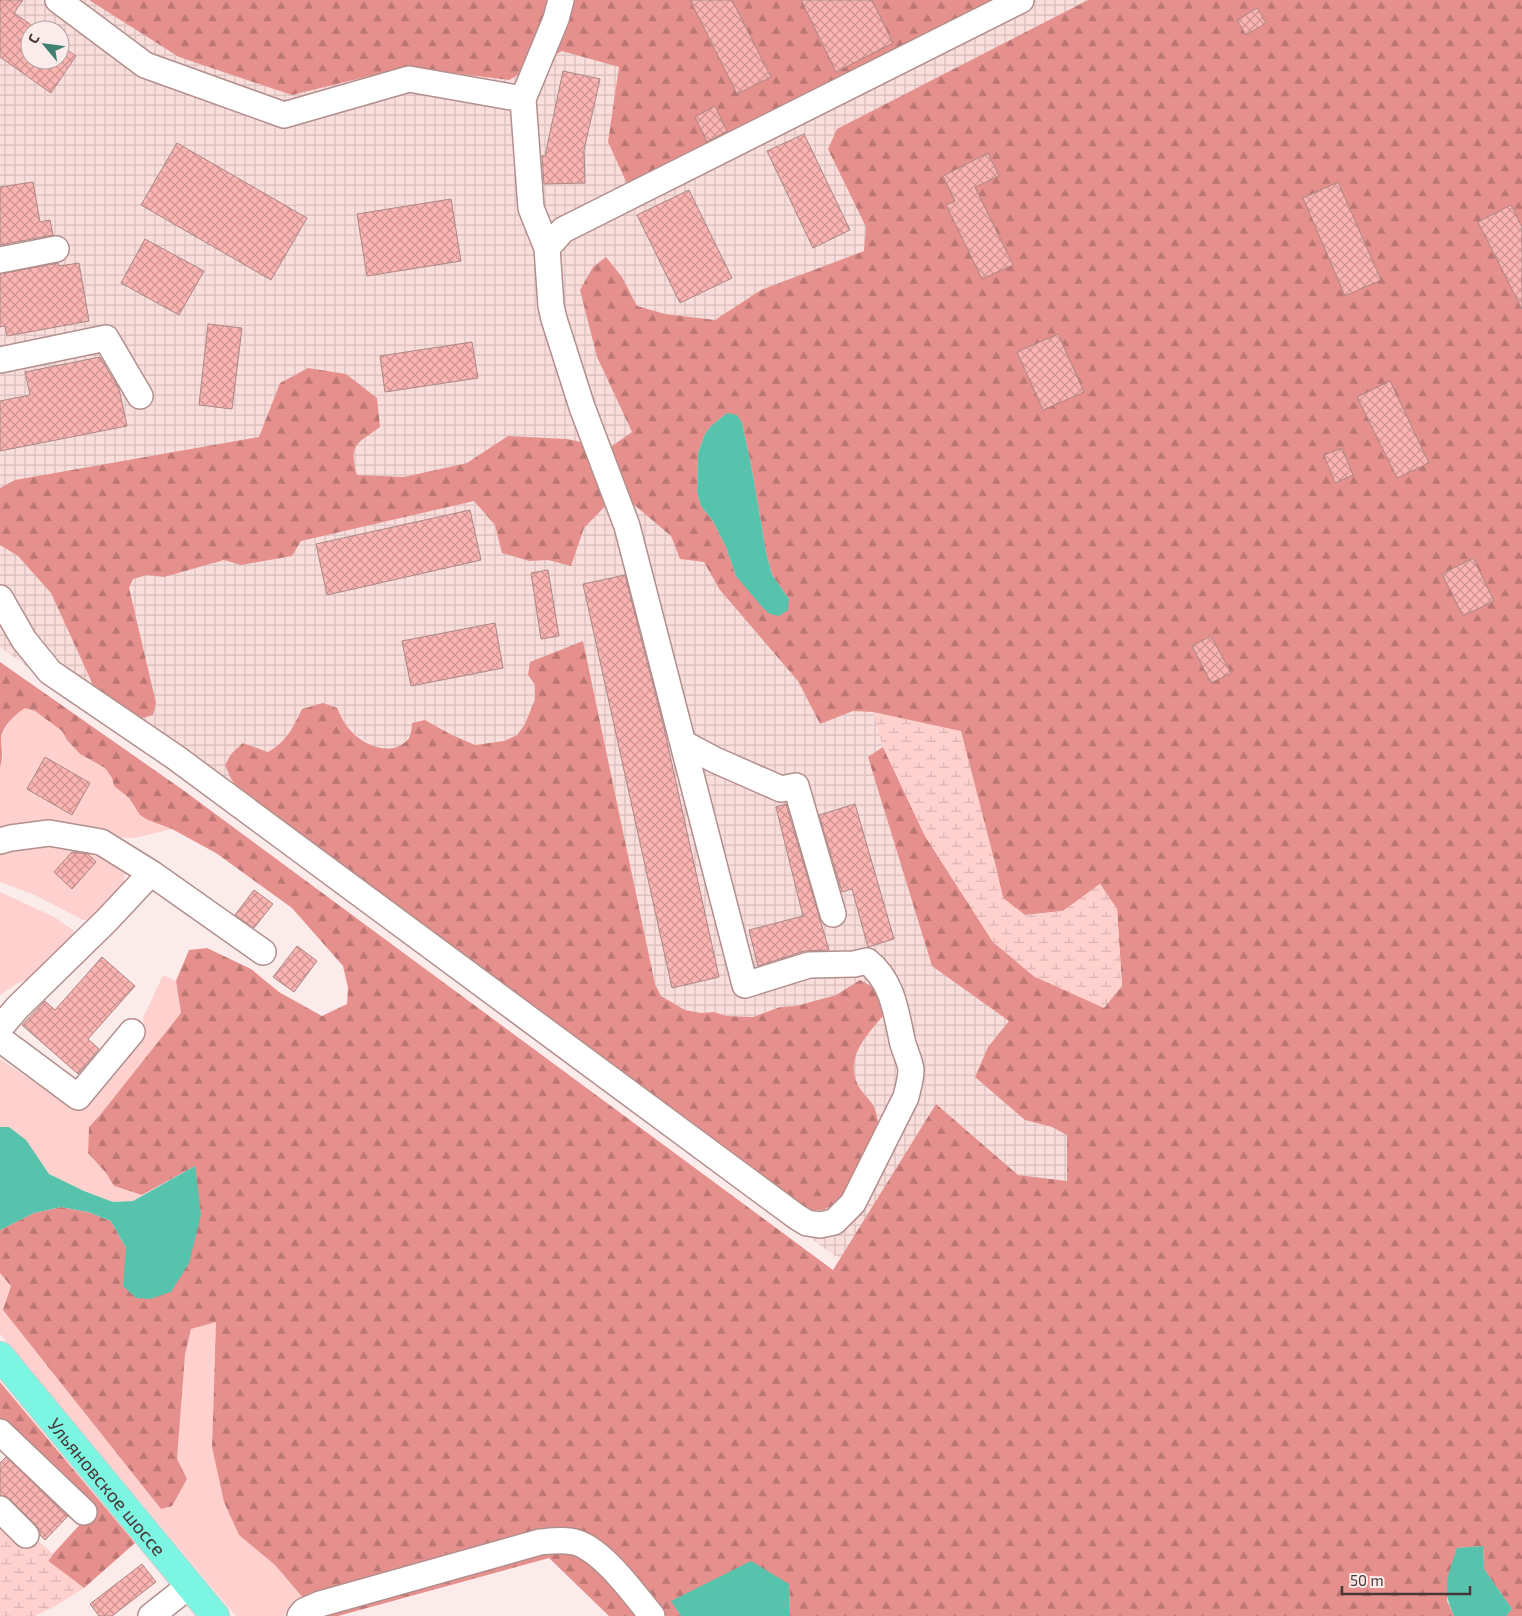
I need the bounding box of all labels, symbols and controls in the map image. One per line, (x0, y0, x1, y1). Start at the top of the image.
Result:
north arrow (20, 20, 70, 70)
text: С (24, 31, 43, 46)
street label: Ульяновское шоссе (44, 1413, 171, 1560)
scale bar (1342, 1564, 1470, 1596)
text: 50 m (1350, 1571, 1384, 1589)

